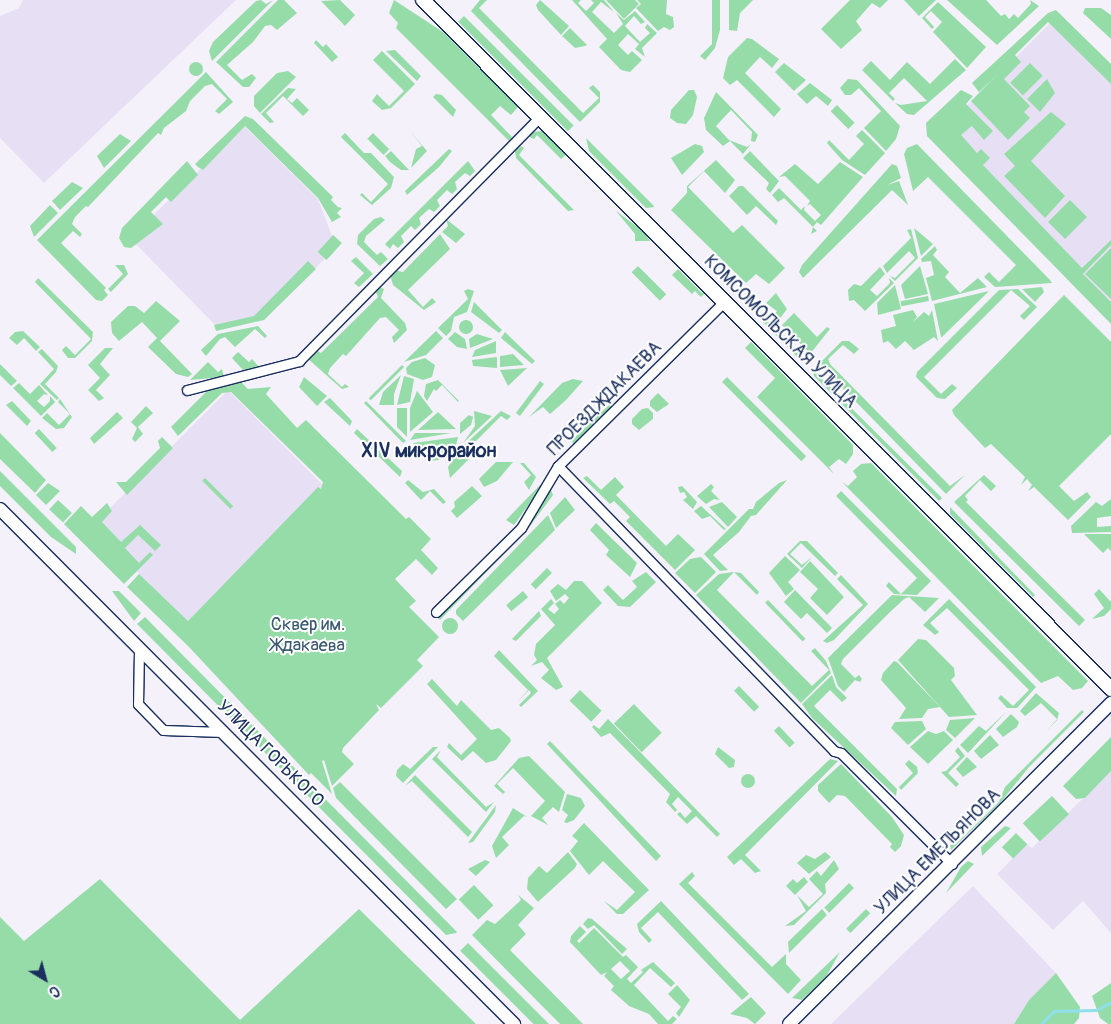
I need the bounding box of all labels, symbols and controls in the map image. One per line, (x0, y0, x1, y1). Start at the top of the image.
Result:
street label: КОМСОМОЛЬСКАЯ УЛИЦА (699, 251, 861, 413)
street label: ПРОЕЗД ЖДАКАЕВА (543, 337, 667, 461)
district label: XIV микрорайон (362, 438, 496, 462)
park label: Сквер им. Ждакаева (271, 615, 345, 658)
street label: УЛИЦА ГОРЬКОГО (212, 696, 328, 812)
street label: УЛИЦА ЕМЕЛЬЯНОВА (871, 785, 1005, 919)
north arrow (20, 954, 70, 1004)
text: С (46, 982, 63, 1001)

